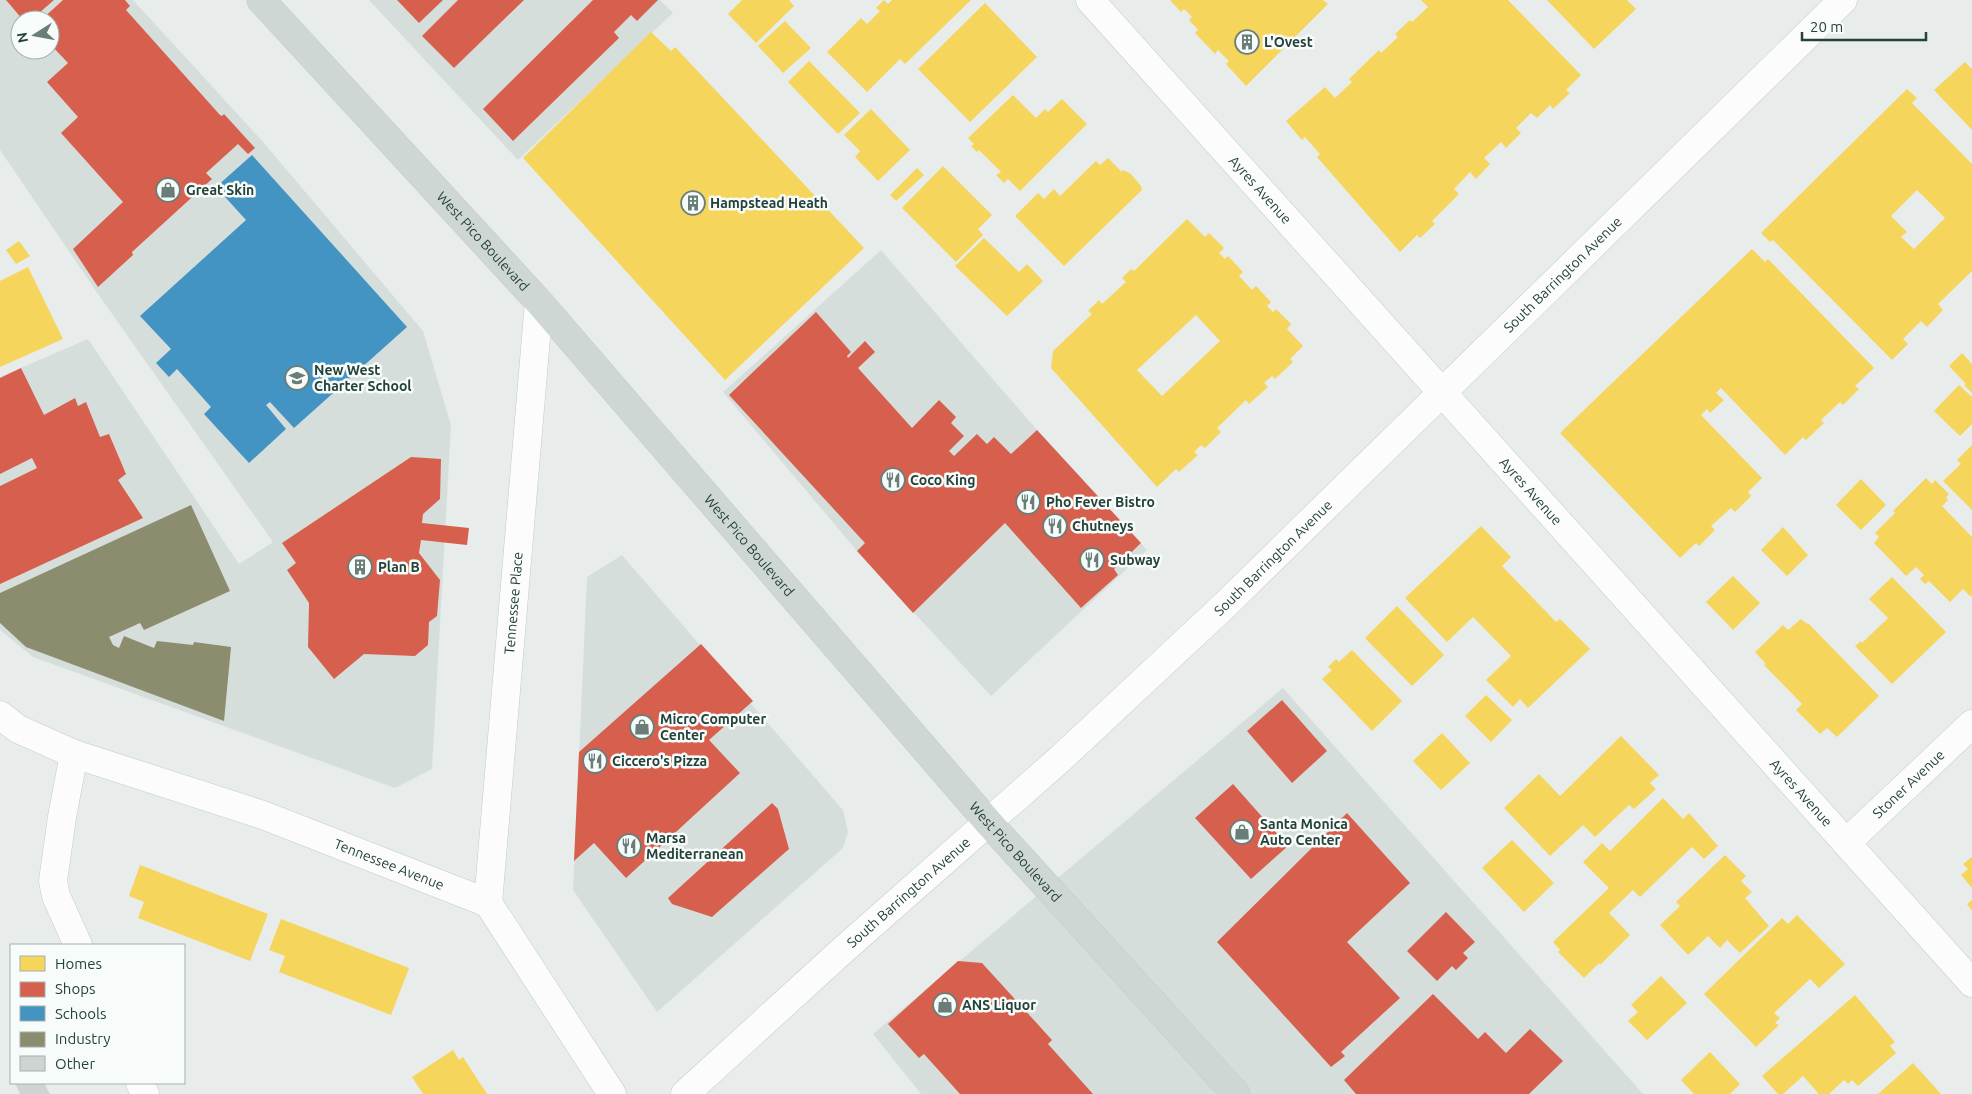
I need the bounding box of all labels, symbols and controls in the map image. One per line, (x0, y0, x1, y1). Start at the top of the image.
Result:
north arrow (10, 10, 60, 60)
scale bar (1802, 10, 1926, 42)
text: 20 m (1810, 18, 1843, 35)
building icon: L'Ovest (1234, 29, 1260, 55)
text: N (13, 31, 31, 44)
place label: L'Ovest (1264, 34, 1313, 50)
street label: Ayres Avenue (1226, 153, 1295, 227)
shop icon: Great Skin (155, 177, 181, 203)
place label: Great Skin (186, 182, 254, 198)
street label: West Pico Boulevard (434, 188, 533, 294)
building icon: Hampstead Heath (680, 190, 706, 216)
place label: Hampstead Heath (710, 195, 828, 211)
street label: South Barrington Avenue (1500, 213, 1625, 336)
place label: New West Charter School (314, 362, 412, 394)
school or university icon: New West Charter School (284, 365, 310, 391)
street label: Ayres Avenue (1496, 454, 1565, 528)
restaurant icon: Coco King (880, 467, 906, 493)
place label: Coco King (910, 472, 975, 488)
restaurant icon: Pho Fever Bistro (1015, 489, 1041, 515)
street label: West Pico Boulevard (701, 491, 797, 599)
place label: Pho Fever Bistro (1046, 494, 1155, 510)
street label: South Barrington Avenue (1211, 497, 1335, 619)
restaurant icon: Chutneys (1042, 513, 1068, 539)
place label: Chutneys (1072, 518, 1134, 534)
restaurant icon: Subway (1079, 547, 1105, 573)
street label: Tennessee Place (501, 551, 526, 655)
place label: Subway (1110, 552, 1161, 568)
building icon: Plan B (347, 554, 373, 580)
place label: Plan B (378, 559, 420, 575)
place label: Micro Computer Center (660, 711, 766, 743)
shop icon: Micro Computer Center (629, 714, 655, 740)
street label: Stoner Avenue (1869, 746, 1948, 822)
restaurant icon: Ciccero's Pizza (582, 748, 608, 774)
place label: Ciccero's Pizza (612, 753, 707, 769)
street label: Ayres Avenue (1767, 756, 1836, 830)
street label: West Pico Boulevard (966, 799, 1065, 905)
place label: Santa Monica Auto Center (1260, 816, 1348, 848)
shop icon: Santa Monica Auto Center (1229, 819, 1255, 845)
place label: Marsa Mediterranean (646, 830, 744, 862)
restaurant icon: Marsa Mediterranean (616, 833, 642, 859)
street label: South Barrington Avenue (844, 834, 973, 951)
street label: Tennessee Avenue (332, 836, 446, 893)
legend (10, 944, 185, 1084)
text: Homes (55, 955, 102, 972)
text: Shops (55, 980, 96, 997)
shop icon: ANS Liquor (932, 992, 958, 1018)
place label: ANS Liquor (962, 997, 1036, 1013)
text: Schools (55, 1005, 106, 1022)
text: Industry (55, 1030, 110, 1047)
text: Other (55, 1055, 95, 1072)

